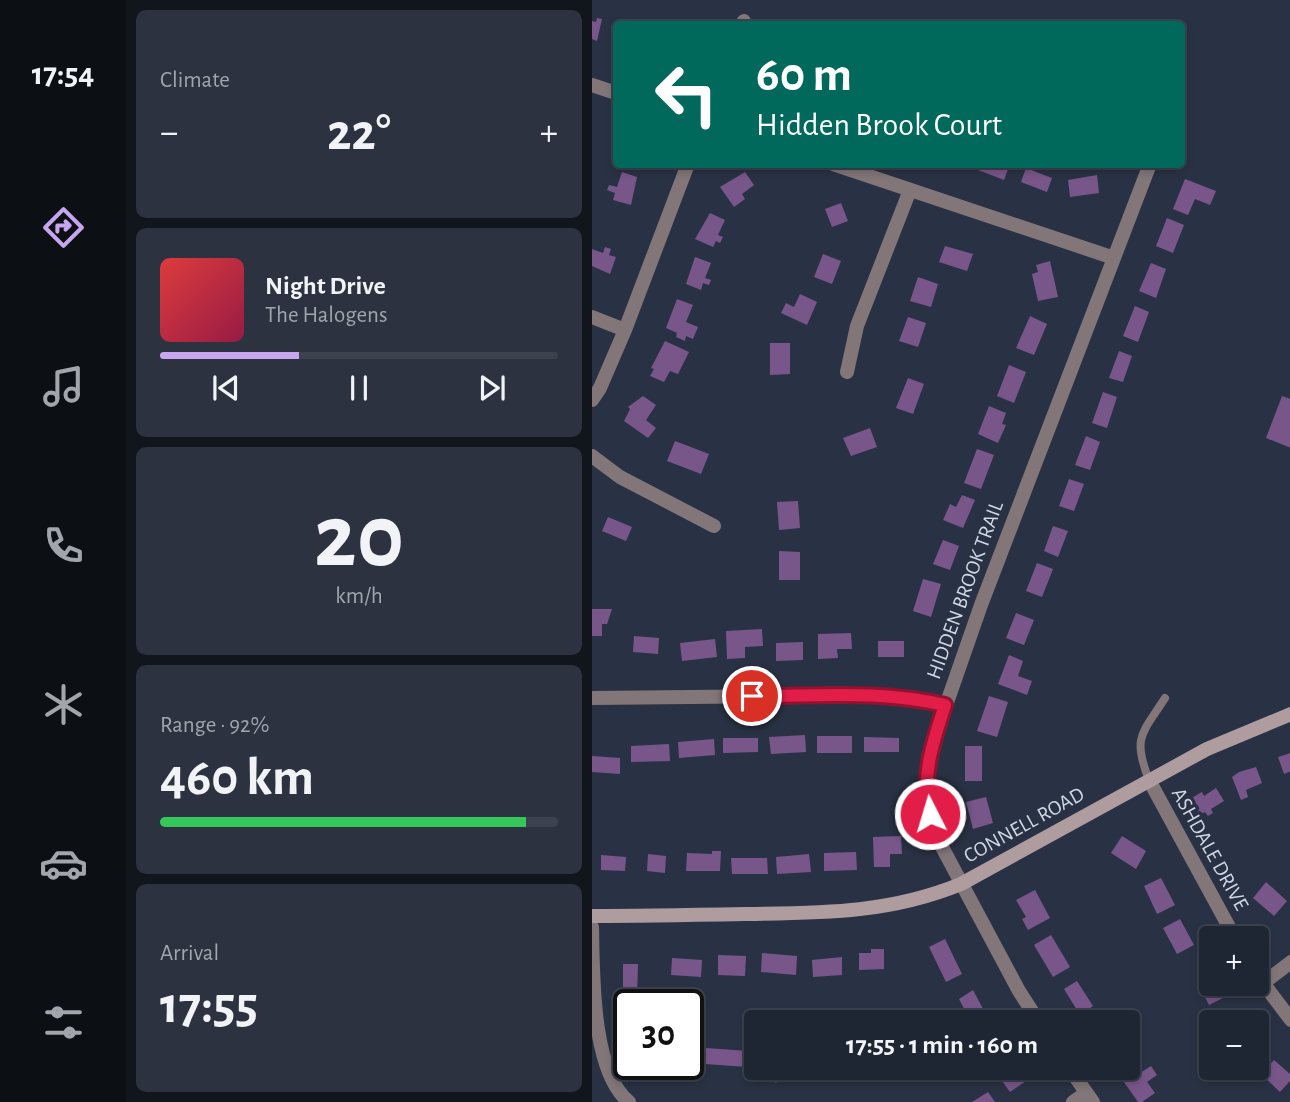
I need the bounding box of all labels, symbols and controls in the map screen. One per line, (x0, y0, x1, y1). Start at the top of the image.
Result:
icon: left (641, 49, 732, 140)
text: 60 m (756, 51, 852, 100)
text: 17:54 (32, 58, 94, 90)
text: Climate (160, 69, 230, 92)
text: 22° (327, 107, 391, 159)
text: Hidden Brook Court (756, 109, 1002, 141)
text: − (160, 114, 178, 152)
text: + (540, 114, 558, 152)
icon: directions (39, 203, 88, 252)
text: Night Drive (265, 273, 386, 299)
text: The Halogens (265, 304, 387, 327)
icon: music (39, 362, 88, 411)
icon: previous (207, 369, 245, 407)
icon: pause (340, 369, 378, 407)
icon: next (473, 369, 511, 407)
text: 20 (314, 492, 404, 583)
street label: HIDDEN BROOK TRAIL (923, 498, 1007, 682)
icon: phone (39, 521, 88, 570)
text: km/h (335, 585, 383, 608)
pin (722, 666, 782, 726)
icon: arrive (733, 677, 771, 715)
icon: climate (39, 680, 88, 729)
text: Range · 92% (160, 714, 269, 737)
text: 460 km (160, 752, 314, 804)
position arrow (893, 777, 967, 851)
street label: CONNELL ROAD (960, 783, 1088, 867)
street label: ASHDALE DRIVE (1168, 784, 1252, 914)
icon: car (39, 839, 88, 888)
map controls (1199, 926, 1269, 1080)
button: + (1199, 926, 1269, 996)
text: Arrival (160, 942, 219, 965)
text: 17:55 (160, 980, 258, 1032)
speed limit sign: 30 (613, 989, 704, 1080)
icon: filters (39, 998, 88, 1047)
button: − (1199, 1010, 1269, 1080)
text: 17:55 · 1 min · 160 m (846, 1032, 1038, 1058)

